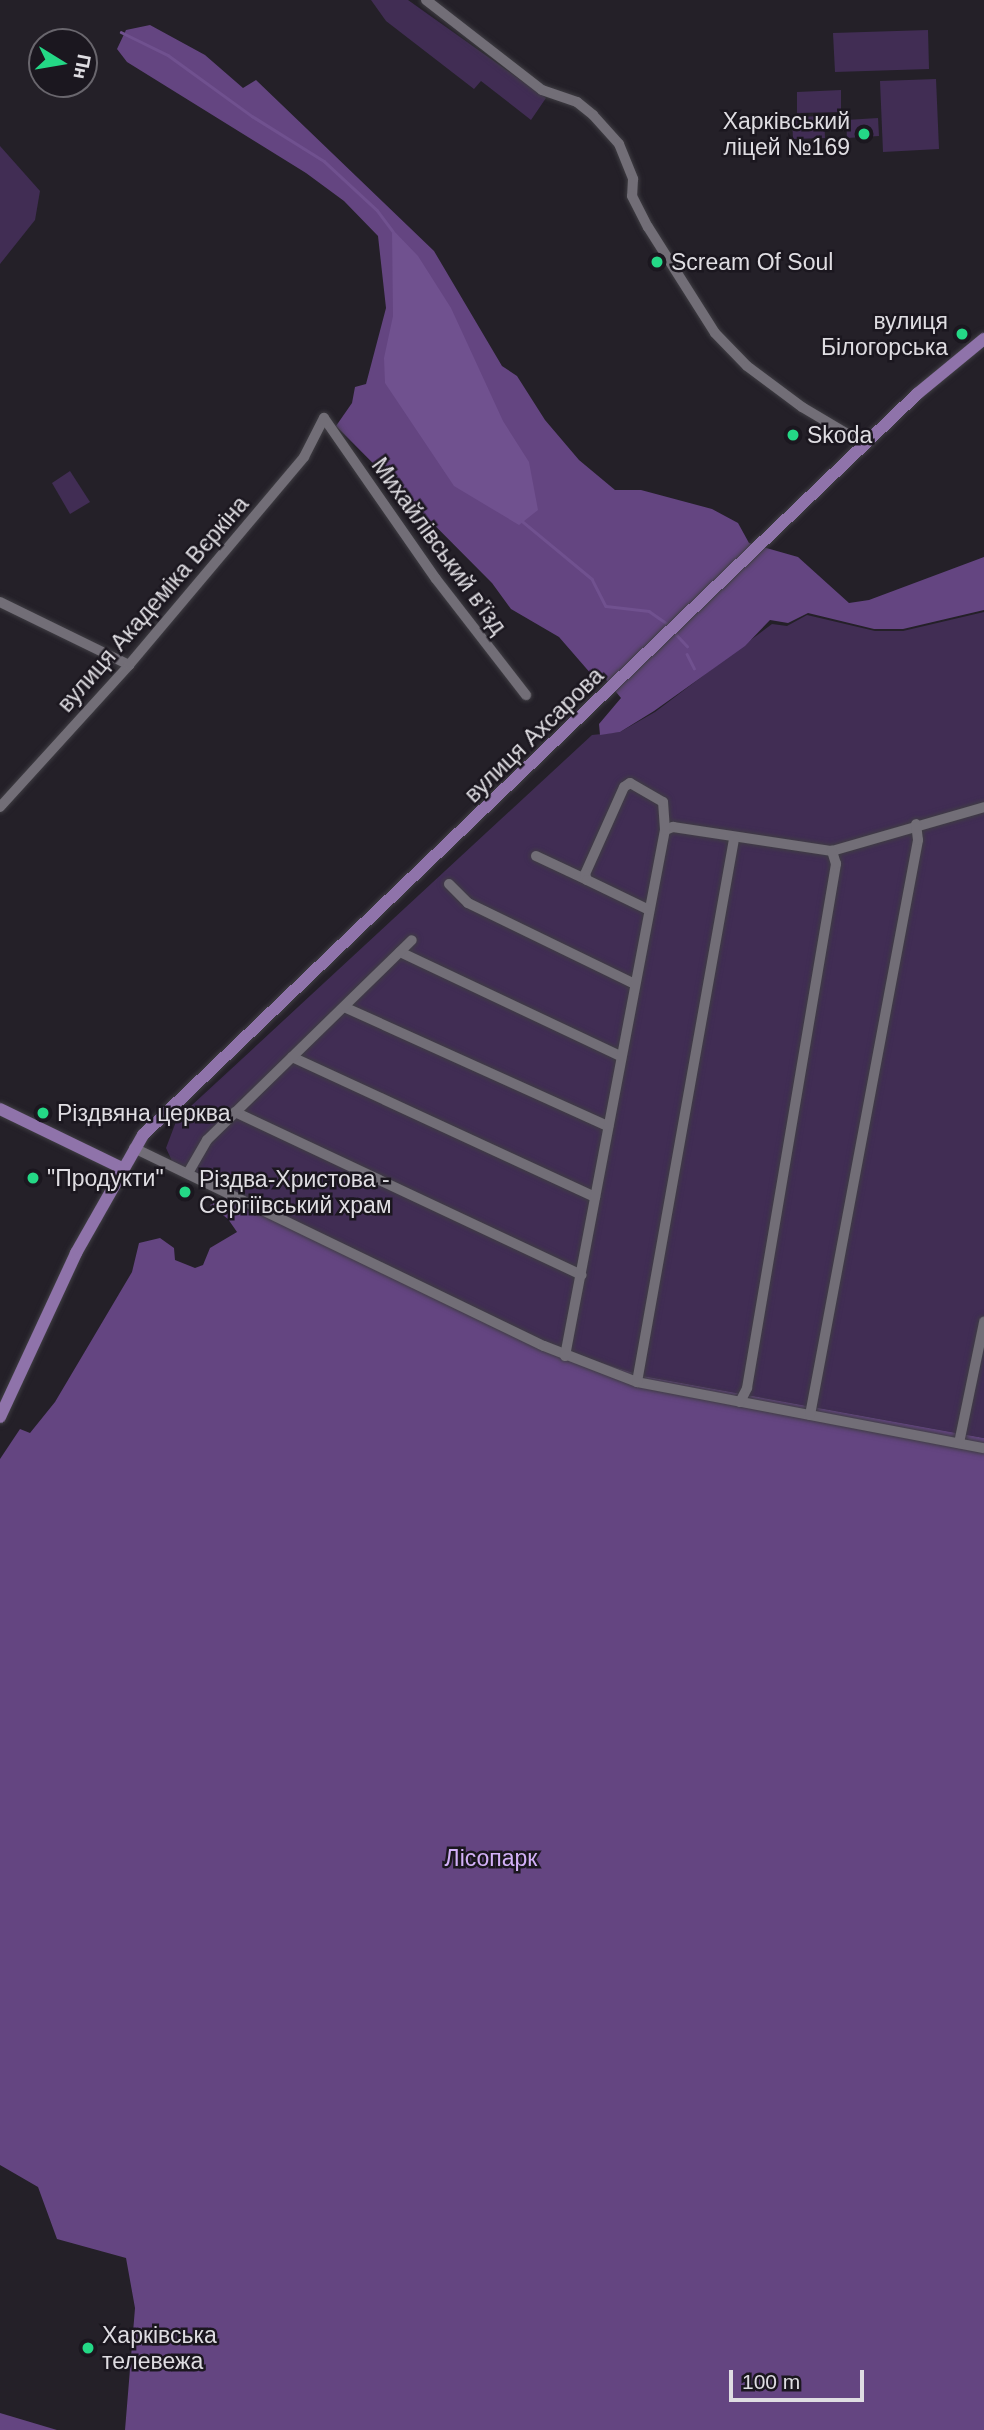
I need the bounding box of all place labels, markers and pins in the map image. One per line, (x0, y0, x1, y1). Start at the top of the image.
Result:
place label: Харківський ліцей №169 (723, 107, 850, 161)
marker: Харківський ліцей №169 (856, 126, 872, 142)
place label: Scream Of Soul (671, 248, 833, 276)
marker: Scream Of Soul (649, 254, 665, 270)
place label: вулиця Білогорська (821, 307, 948, 361)
marker: вулиця Білогорська (954, 326, 970, 342)
place label: Skoda (807, 421, 872, 449)
marker: Skoda (785, 427, 801, 443)
place label: Різдвяна церква (57, 1099, 231, 1127)
marker: Різдвяна церква (35, 1105, 51, 1121)
place label: "Продукти" (47, 1164, 164, 1192)
place label: Різдва-Христова - Сергіївський храм (199, 1165, 392, 1219)
marker: "Продукти" (25, 1170, 41, 1186)
marker: Різдва-Христова - Сергіївський храм (177, 1184, 193, 1200)
place label: Харківська телевежа (102, 2321, 217, 2375)
marker: Харківська телевежа (80, 2340, 96, 2356)

